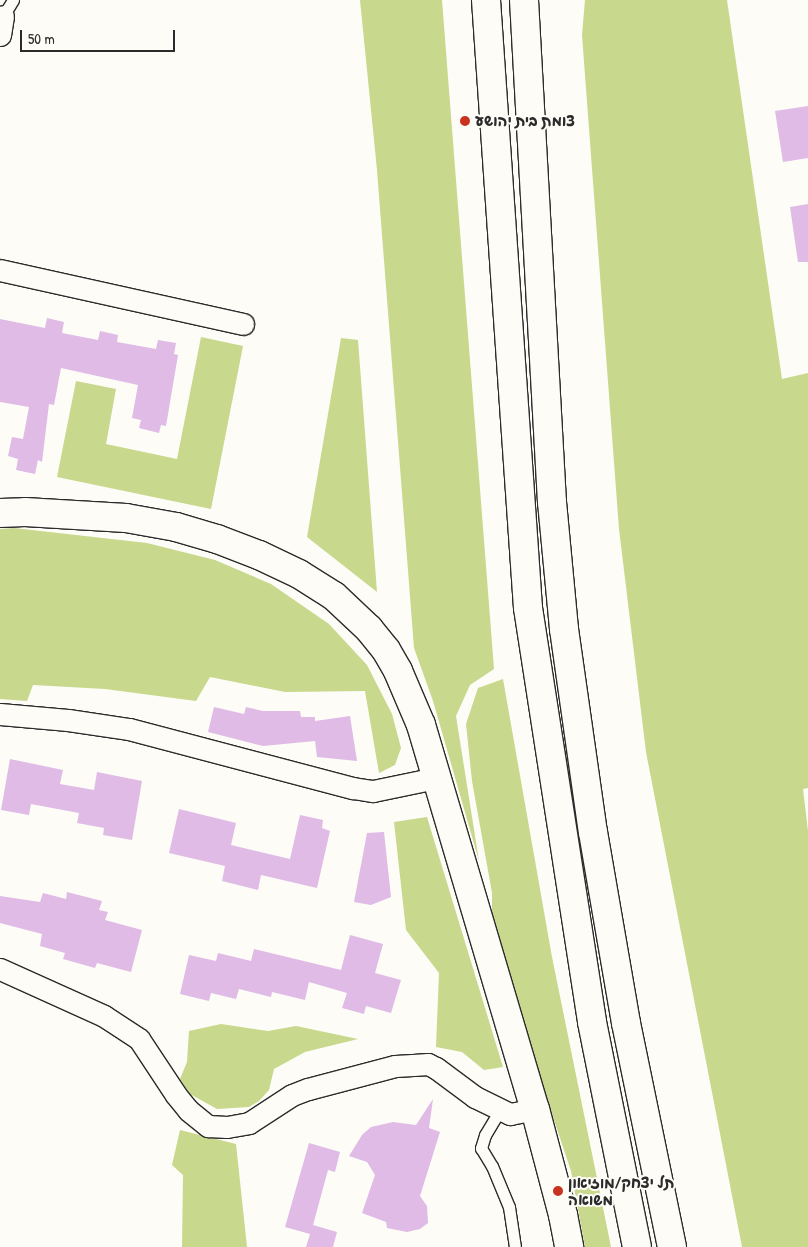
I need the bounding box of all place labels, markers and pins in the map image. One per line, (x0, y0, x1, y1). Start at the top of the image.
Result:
place label: צומת בית יהושע (475, 112, 575, 130)
marker: צומת בית יהושע (459, 115, 471, 127)
place label: תל יצחק/מוזיאון משואה (568, 1173, 675, 1208)
marker: תל יצחק/מוזיאון משואה (552, 1185, 564, 1197)

